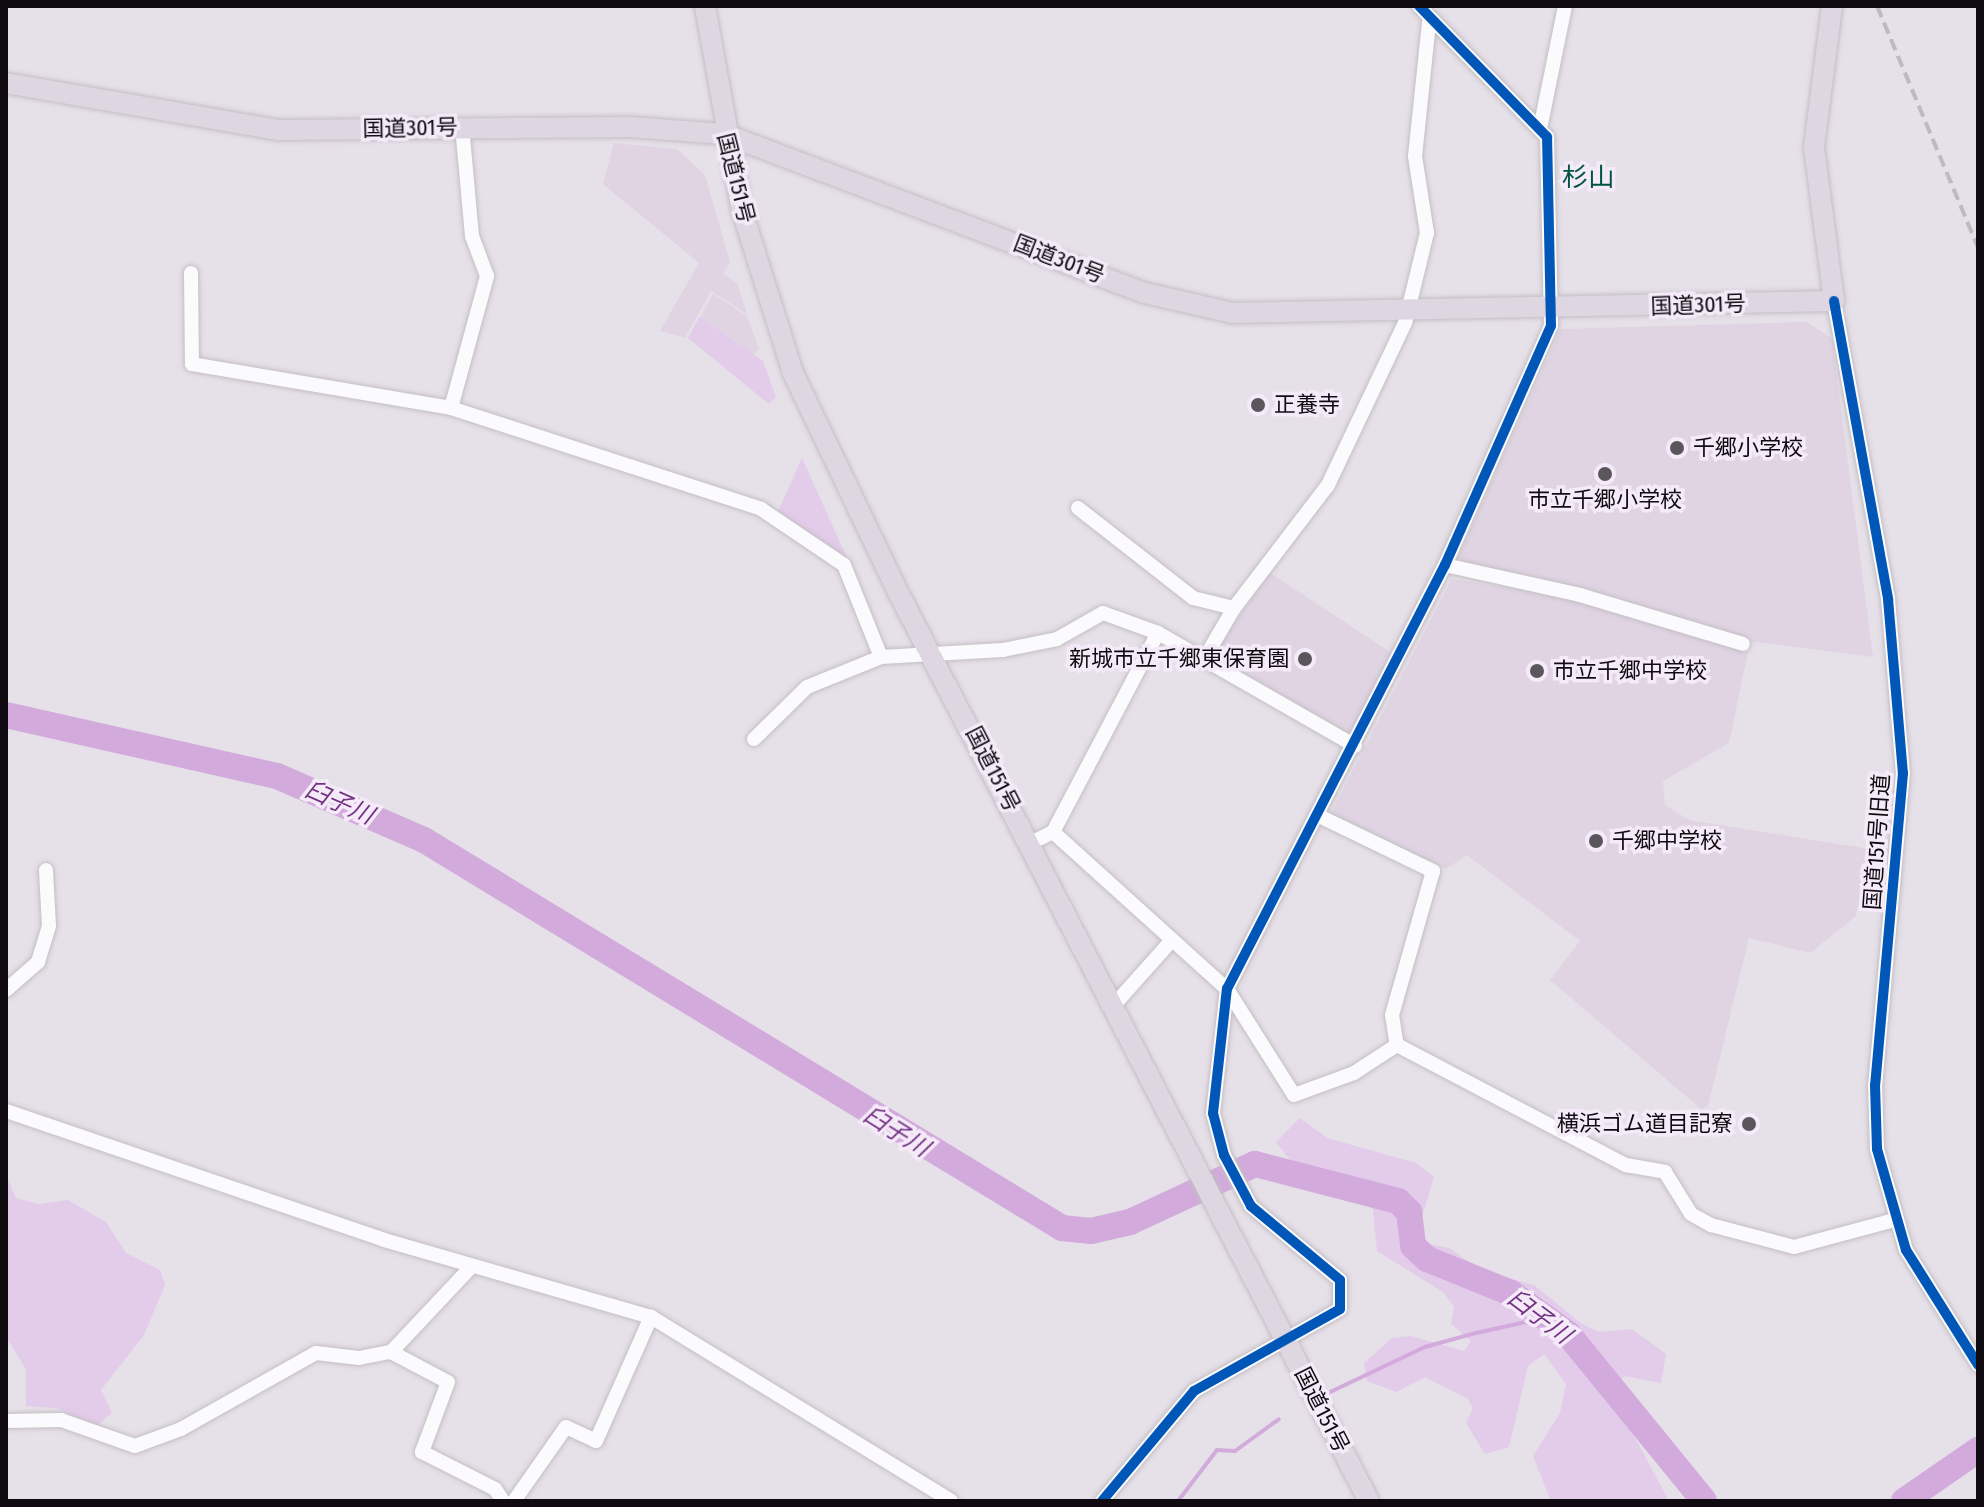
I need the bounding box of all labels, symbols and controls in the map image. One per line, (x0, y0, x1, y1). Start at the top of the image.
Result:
street label: 国道301号 (362, 114, 458, 142)
street label: 国道151号 (712, 130, 760, 226)
district label: 杉山 (1562, 162, 1614, 194)
street label: 国道301号 (1010, 230, 1108, 288)
street label: 国道301号 (1650, 290, 1746, 320)
place label: 正養寺 (1274, 392, 1340, 418)
marker: 正養寺 (1249, 396, 1267, 414)
place label: 千郷小学校 (1693, 435, 1803, 461)
marker: 千郷小学校 (1668, 439, 1686, 457)
marker: 市立千郷小学校 (1596, 465, 1614, 483)
place label: 市立千郷小学校 (1528, 487, 1682, 513)
place label: 新城市立千郷東保育園 (1069, 646, 1289, 672)
marker: 新城市立千郷東保育園 (1296, 650, 1314, 668)
place label: 市立千郷中学校 (1553, 658, 1707, 684)
marker: 市立千郷中学校 (1528, 662, 1546, 680)
street label: 国道151号 (960, 722, 1026, 816)
street label: 国道151号旧道 (1859, 773, 1895, 911)
water label: 臼子川 (300, 775, 378, 831)
place label: 千郷中学校 (1612, 828, 1722, 854)
marker: 千郷中学校 (1587, 832, 1605, 850)
water label: 臼子川 (858, 1101, 934, 1163)
place label: 横浜ゴム道目記寮 (1557, 1111, 1733, 1137)
marker: 横浜ゴム道目記寮 (1740, 1115, 1758, 1133)
water label: 臼子川 (1502, 1284, 1576, 1350)
street label: 国道151号 (1289, 1363, 1355, 1457)

